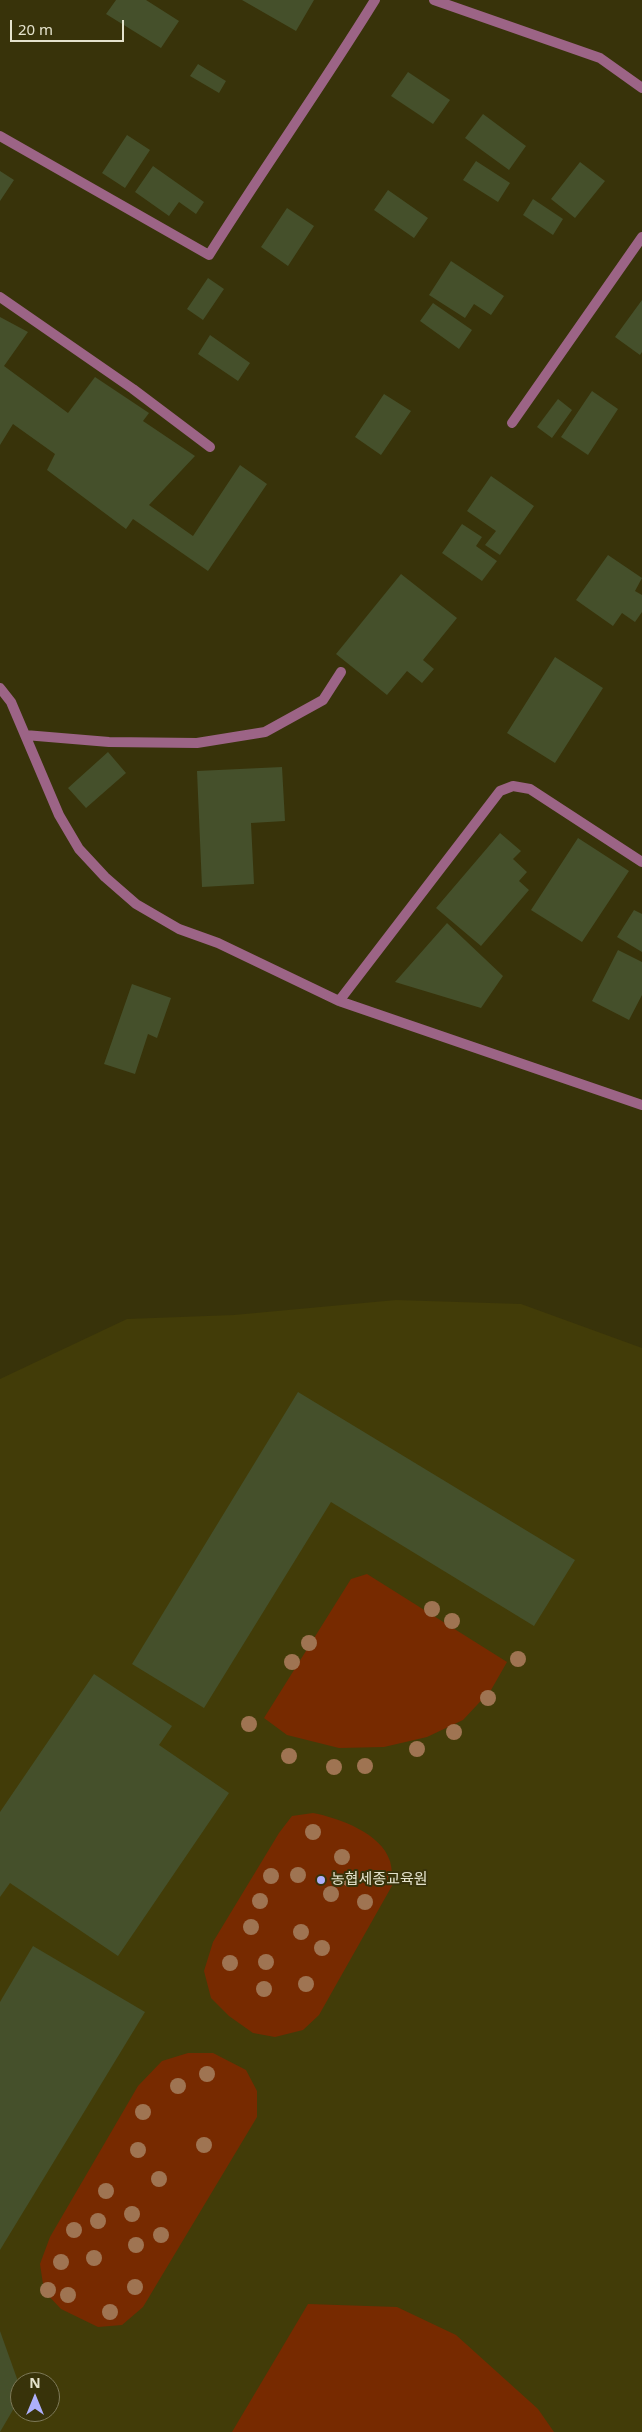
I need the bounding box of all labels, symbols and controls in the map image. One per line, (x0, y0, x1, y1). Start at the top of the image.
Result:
scale bar (12, 10, 126, 42)
text: 20 m (18, 19, 53, 39)
place label: 농협세종교육원 (331, 1871, 428, 1889)
marker: 농협세종교육원 (315, 1874, 327, 1886)
north arrow (10, 2372, 60, 2422)
text: N (29, 2373, 41, 2392)

